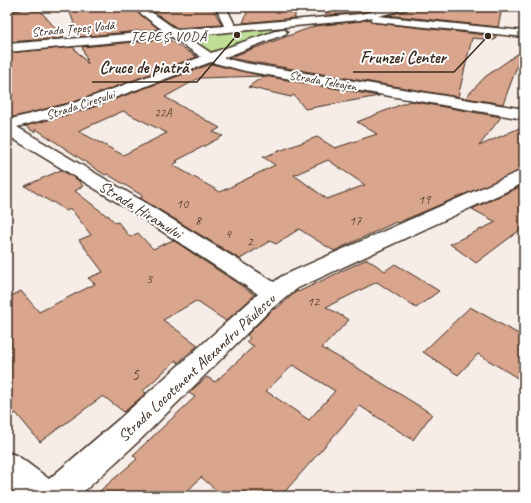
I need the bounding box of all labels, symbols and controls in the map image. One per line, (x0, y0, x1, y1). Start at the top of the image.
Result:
street label: Strada Țepeș Vodă (31, 17, 116, 41)
district label: ȚEPEȘ VODĂ (131, 28, 209, 45)
callout: Frunzei Center (353, 43, 454, 72)
text: Frunzei Center (360, 47, 448, 68)
callout: Cruce de piatră (92, 53, 197, 82)
text: Cruce de piatră (100, 57, 190, 78)
street label: Strada Teleajen (288, 67, 359, 95)
street label: Strada Cireșului (44, 86, 118, 124)
house number: 22A (155, 105, 172, 121)
street label: Strada Hiramului (95, 176, 188, 244)
house number: 19 (418, 191, 432, 208)
house number: 10 (176, 195, 190, 212)
house number: 8 (195, 212, 203, 229)
house number: 17 (349, 212, 362, 229)
house number: 4 (225, 225, 233, 242)
house number: 2 (247, 233, 255, 250)
house number: 3 (146, 270, 154, 287)
street label: Strada Locotenent Alexandru Păulescu (114, 289, 280, 446)
house number: 12 (307, 293, 321, 310)
house number: 5 (131, 364, 140, 385)

